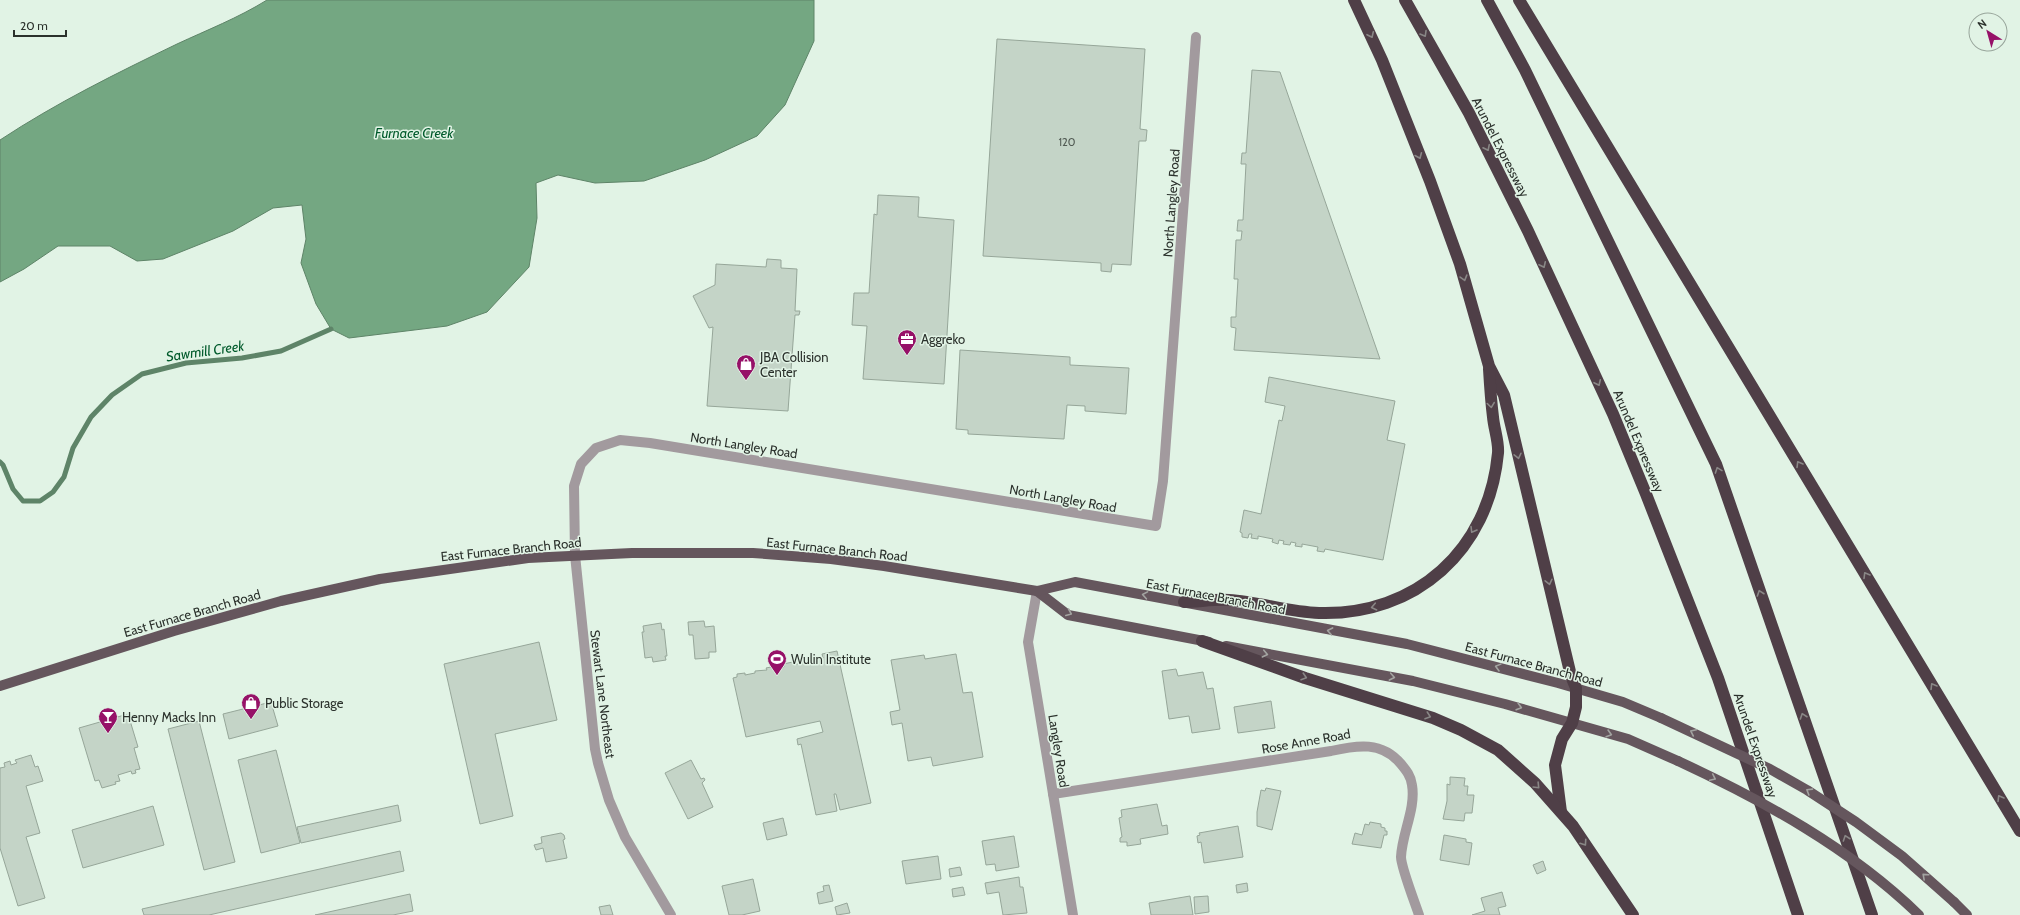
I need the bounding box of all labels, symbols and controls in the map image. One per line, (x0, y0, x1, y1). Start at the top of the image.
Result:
scale bar (14, 12, 66, 38)
north arrow (1968, 12, 2008, 52)
text: N (1975, 16, 1989, 32)
text: 20 m (20, 18, 48, 33)
one-way arrow (1420, 30, 1427, 37)
one-way arrow (1366, 31, 1374, 39)
street label: Arundel Expressway (1469, 94, 1533, 200)
water label: Furnace Creek (375, 124, 454, 142)
house number: 120 (1058, 135, 1076, 149)
one-way arrow (1482, 143, 1490, 151)
street label: North Langley Road (1159, 148, 1183, 258)
one-way arrow (1415, 152, 1423, 159)
one-way arrow (1538, 260, 1546, 268)
one-way arrow (1459, 274, 1468, 281)
office icon: Aggreko (896, 328, 918, 356)
place label: Aggreko (921, 331, 965, 347)
water label: Sawmill Creek (165, 336, 246, 365)
place label: JBA Collision Center (759, 349, 828, 380)
shop icon: JBA Collision Center (735, 353, 757, 381)
one-way arrow (1593, 378, 1601, 386)
street label: Arundel Expressway (1610, 387, 1668, 495)
one-way arrow (1486, 402, 1495, 408)
street label: North Langley Road (689, 429, 799, 461)
one-way arrow (1514, 453, 1522, 459)
one-way arrow (1796, 461, 1803, 468)
one-way arrow (1714, 467, 1722, 474)
street label: North Langley Road (1008, 481, 1118, 515)
one-way arrow (1471, 526, 1478, 533)
street label: East Furnace Branch Road (440, 534, 582, 564)
street label: East Furnace Branch Road (766, 534, 908, 564)
one-way arrow (1863, 572, 1870, 579)
street label: East Furnace Branch Road (1145, 575, 1287, 617)
one-way arrow (1544, 579, 1552, 585)
street label: East Furnace Branch Road (122, 586, 262, 640)
one-way arrow (1757, 590, 1765, 597)
one-way arrow (1142, 592, 1149, 600)
one-way arrow (1370, 602, 1377, 610)
one-way arrow (1065, 609, 1072, 617)
one-way arrow (1327, 627, 1333, 635)
street label: Stewart Lane Northeast (587, 629, 619, 760)
street label: East Furnace Branch Road (1464, 638, 1604, 690)
sports icon: Wulin Institute (766, 648, 788, 676)
one-way arrow (1261, 649, 1268, 657)
place label: Wulin Institute (791, 651, 871, 667)
one-way arrow (1495, 663, 1502, 672)
one-way arrow (1301, 673, 1308, 681)
one-way arrow (1389, 673, 1396, 681)
one-way arrow (1930, 683, 1938, 690)
street label: Arundel Expressway (1731, 690, 1782, 800)
shop icon: Public Storage (240, 692, 262, 720)
place label: Public Storage (265, 695, 344, 711)
one-way arrow (1516, 703, 1522, 711)
bar icon: Henny Macks Inn (97, 706, 119, 734)
place label: Henny Macks Inn (122, 709, 216, 725)
one-way arrow (1425, 712, 1432, 720)
one-way arrow (1799, 712, 1808, 719)
street label: Langley Road (1045, 713, 1073, 789)
street label: Rose Anne Road (1260, 725, 1352, 757)
one-way arrow (1606, 729, 1613, 738)
one-way arrow (1690, 729, 1697, 737)
one-way arrow (1710, 773, 1717, 781)
one-way arrow (1532, 781, 1539, 789)
one-way arrow (1806, 788, 1813, 796)
one-way arrow (1997, 795, 2005, 802)
one-way arrow (1842, 835, 1851, 842)
one-way arrow (1580, 838, 1587, 845)
one-way arrow (1922, 873, 1930, 881)

